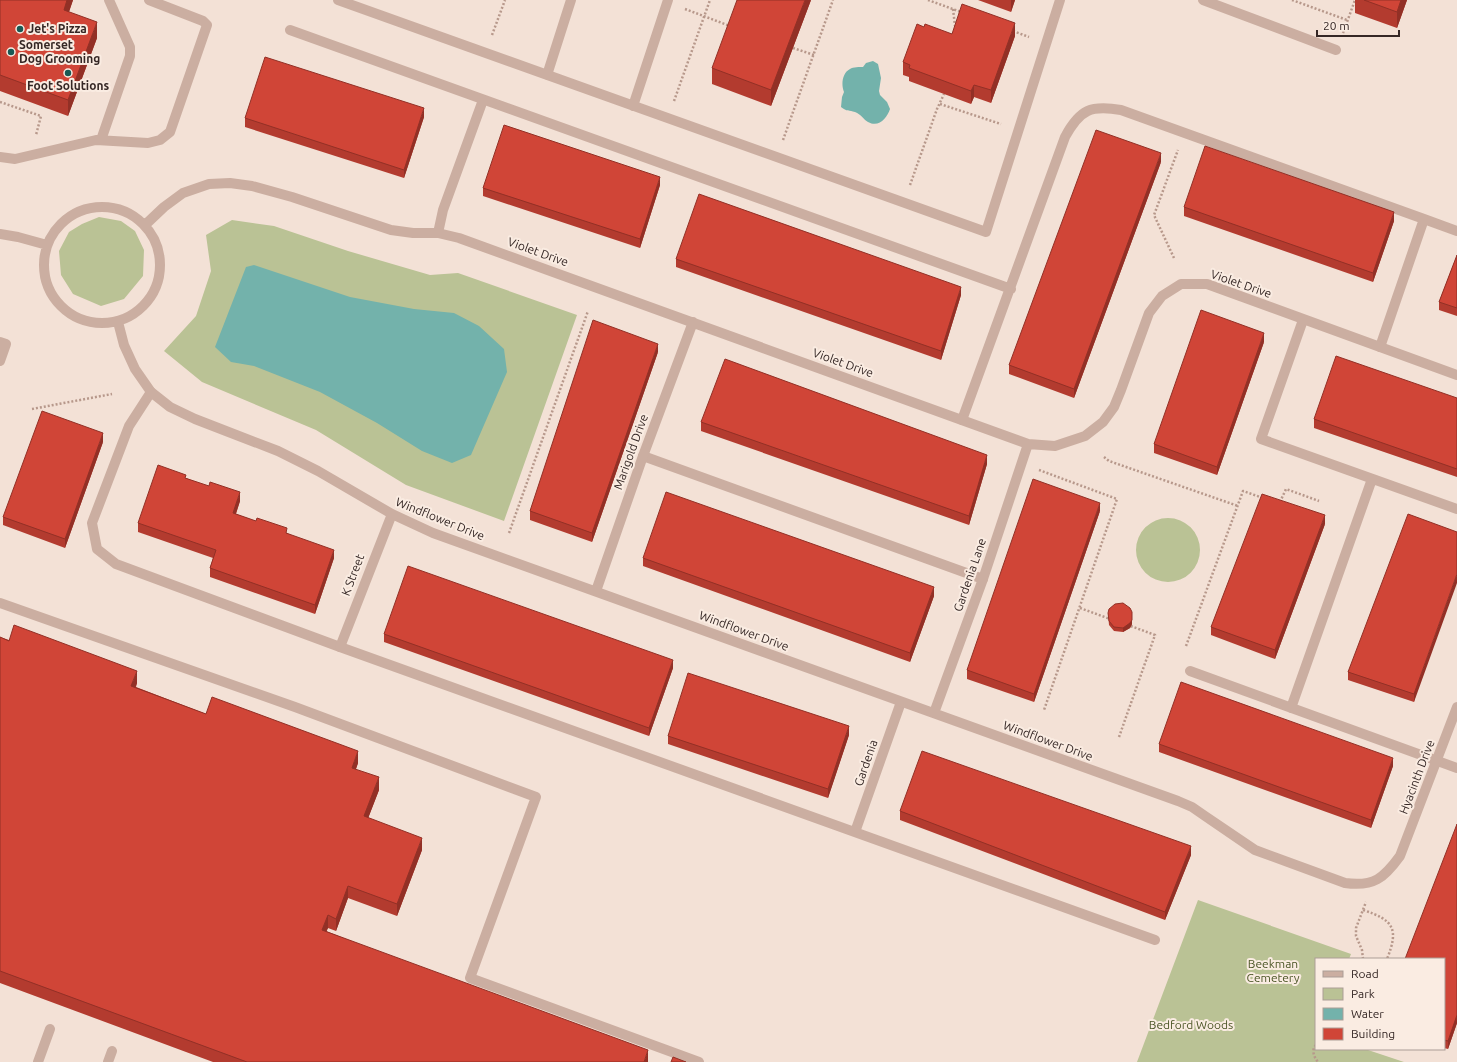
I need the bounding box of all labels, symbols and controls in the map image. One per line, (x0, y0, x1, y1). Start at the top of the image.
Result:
scale bar (1317, 12, 1399, 38)
text: 20 m (1323, 19, 1350, 32)
place label: Jet's Pizza (28, 22, 87, 35)
marker: Jet's Pizza (15, 24, 25, 34)
place label: Somerset Dog Grooming (19, 38, 100, 65)
marker: Somerset Dog Grooming (6, 47, 16, 57)
marker: Foot Solutions (63, 68, 73, 78)
place label: Foot Solutions (27, 79, 109, 92)
street label: Violet Drive (506, 235, 570, 269)
street label: Violet Drive (1209, 267, 1273, 300)
street label: Violet Drive (811, 346, 875, 380)
street label: Marigold Drive (611, 412, 650, 491)
street label: Windflower Drive (394, 495, 486, 542)
street label: Gardenia Lane (951, 536, 988, 613)
street label: K Street (339, 552, 367, 597)
street label: Windflower Drive (698, 608, 791, 653)
street label: Windflower Drive (1002, 718, 1095, 763)
street label: Gardenia (852, 738, 880, 788)
street label: Hyacinth Drive (1396, 738, 1437, 816)
park label: Beekman Cemetery (1247, 957, 1300, 984)
legend (1315, 958, 1445, 1050)
text: Road (1351, 967, 1379, 980)
text: Park (1351, 987, 1375, 1000)
text: Water (1351, 1007, 1384, 1020)
park label: Bedford Woods (1149, 1018, 1233, 1031)
text: Building (1351, 1027, 1395, 1040)

